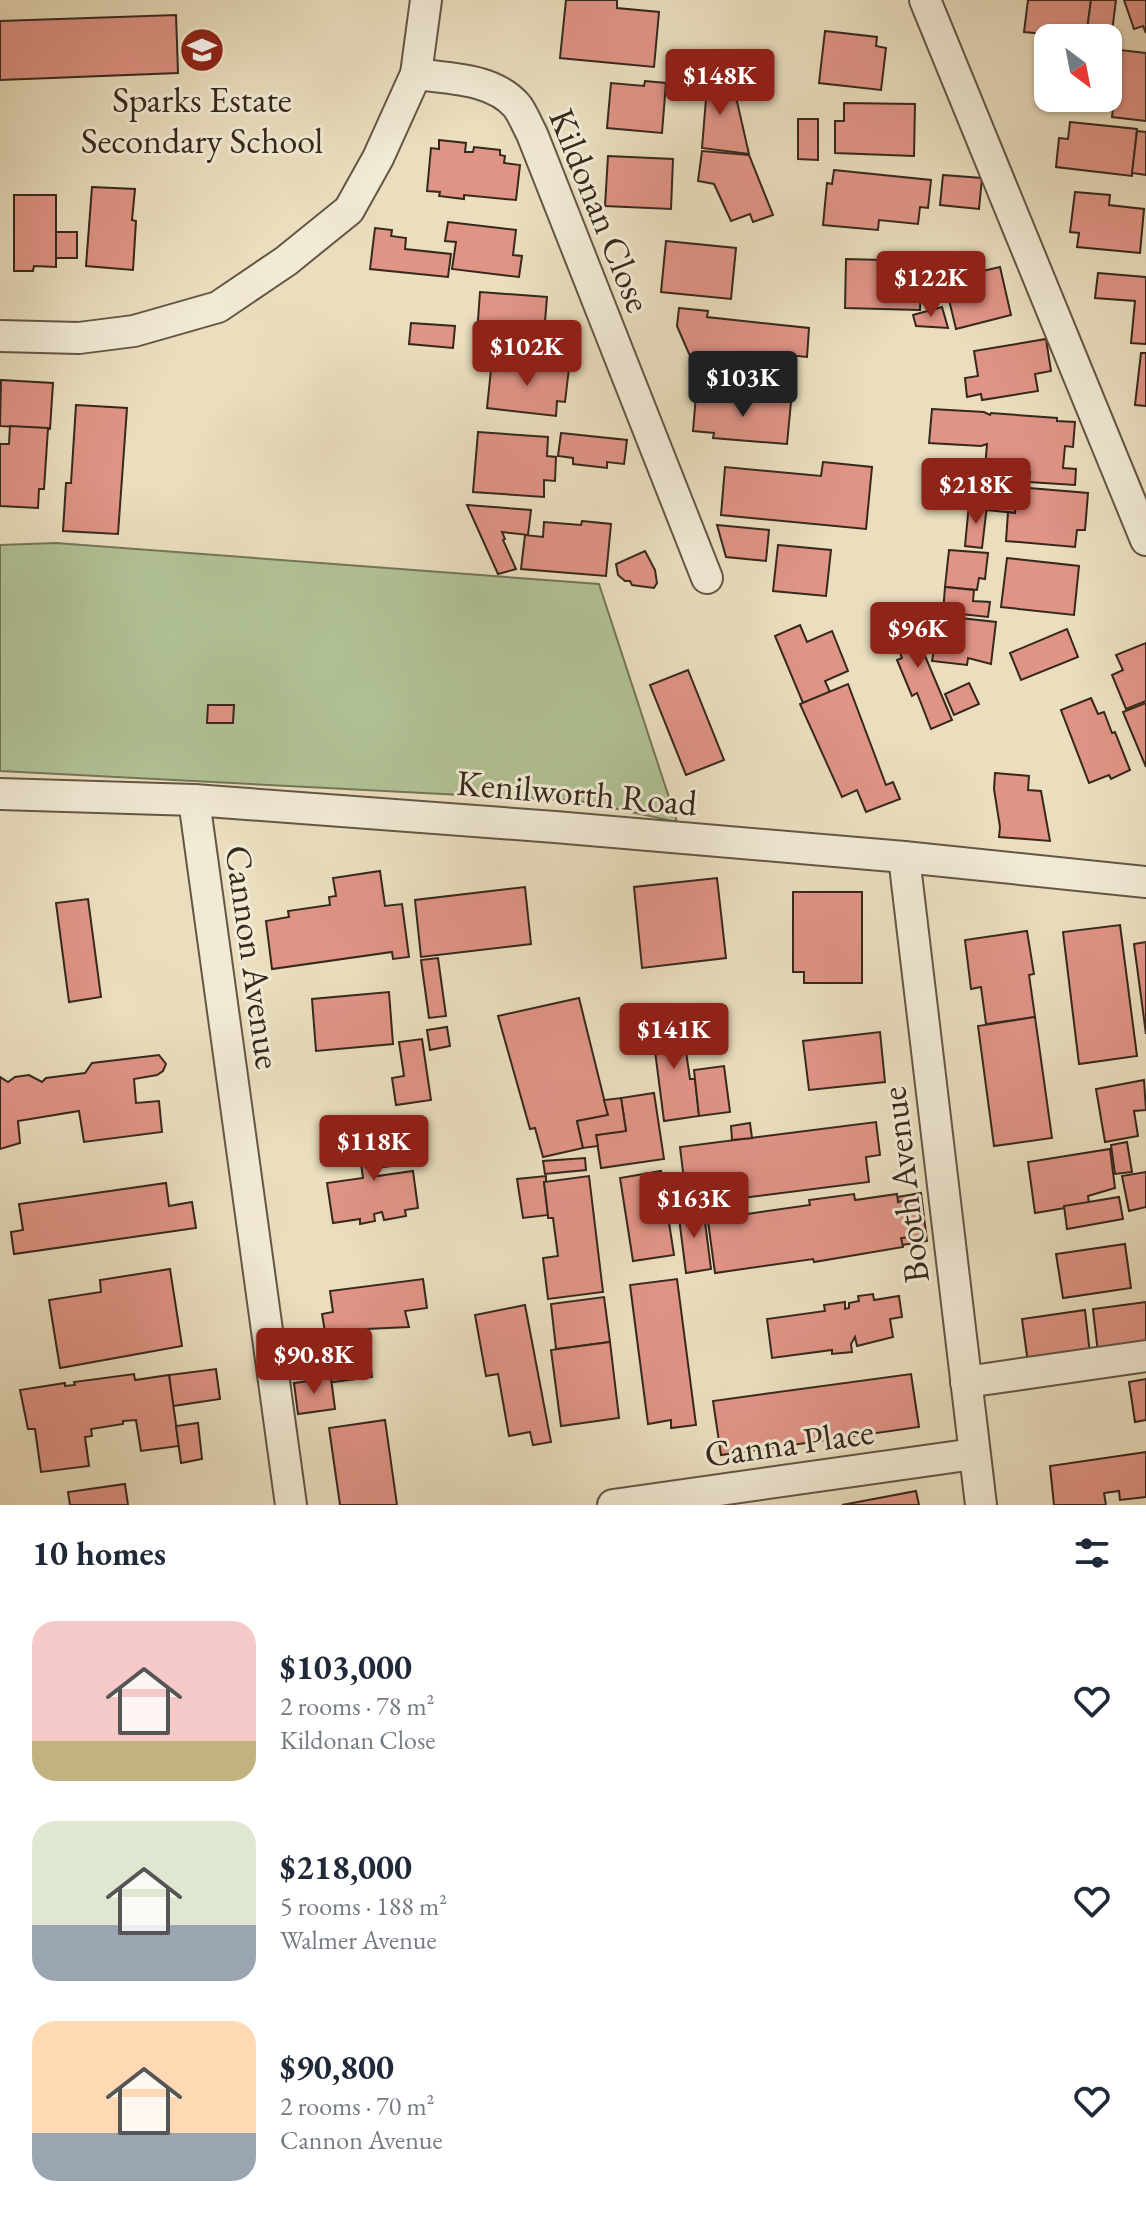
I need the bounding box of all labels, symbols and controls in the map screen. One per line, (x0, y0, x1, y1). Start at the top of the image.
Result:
north arrow (1034, 24, 1122, 112)
map controls (1034, 24, 1122, 112)
school or university icon: Sparks Estate Secondary School (178, 26, 226, 74)
pin: $148K (664, 49, 776, 117)
text: $148K (683, 58, 757, 92)
place label: Sparks Estate Secondary School (81, 76, 323, 164)
street label: Kildonan Close (538, 102, 663, 319)
pin: $122K (875, 251, 987, 319)
text: $122K (894, 260, 968, 294)
pin: $102K (471, 320, 583, 388)
text: $102K (490, 329, 564, 363)
pin: $103K (687, 351, 799, 419)
text: $103K (706, 360, 780, 394)
pin: $218K (920, 458, 1032, 526)
text: $218K (939, 467, 1013, 501)
pin: $96K (871, 602, 965, 670)
text: $96K (888, 611, 948, 645)
street label: Kenilworth Road (455, 759, 700, 826)
street label: Cannon Avenue (215, 842, 292, 1072)
pin: $141K (618, 1003, 730, 1071)
text: $141K (637, 1012, 711, 1046)
street label: Booth Avenue (869, 1084, 940, 1286)
pin: $118K (318, 1115, 430, 1183)
text: $118K (337, 1124, 411, 1158)
pin: $163K (638, 1172, 750, 1240)
text: $163K (657, 1181, 731, 1215)
pin: $90.8K (249, 1328, 379, 1396)
text: $90.8K (274, 1337, 354, 1371)
street label: Canna Place (701, 1407, 877, 1478)
text: 10 homes (32, 1531, 166, 1575)
icon: filters (1070, 1531, 1114, 1575)
text: $103,000 (280, 1645, 412, 1689)
icon: home (96, 1653, 192, 1749)
icon: heart (1070, 1679, 1114, 1723)
text: 2 rooms · 78 m² (280, 1689, 435, 1723)
text: Kildonan Close (280, 1723, 435, 1757)
text: $218,000 (280, 1845, 412, 1889)
icon: home (96, 1853, 192, 1949)
icon: heart (1070, 1879, 1114, 1923)
text: 5 rooms · 188 m² (280, 1889, 447, 1923)
text: Walmer Avenue (280, 1923, 437, 1957)
text: $90,800 (280, 2045, 394, 2089)
icon: home (96, 2053, 192, 2149)
icon: heart (1070, 2079, 1114, 2123)
text: 2 rooms · 70 m² (280, 2089, 435, 2123)
text: Cannon Avenue (280, 2123, 443, 2157)

